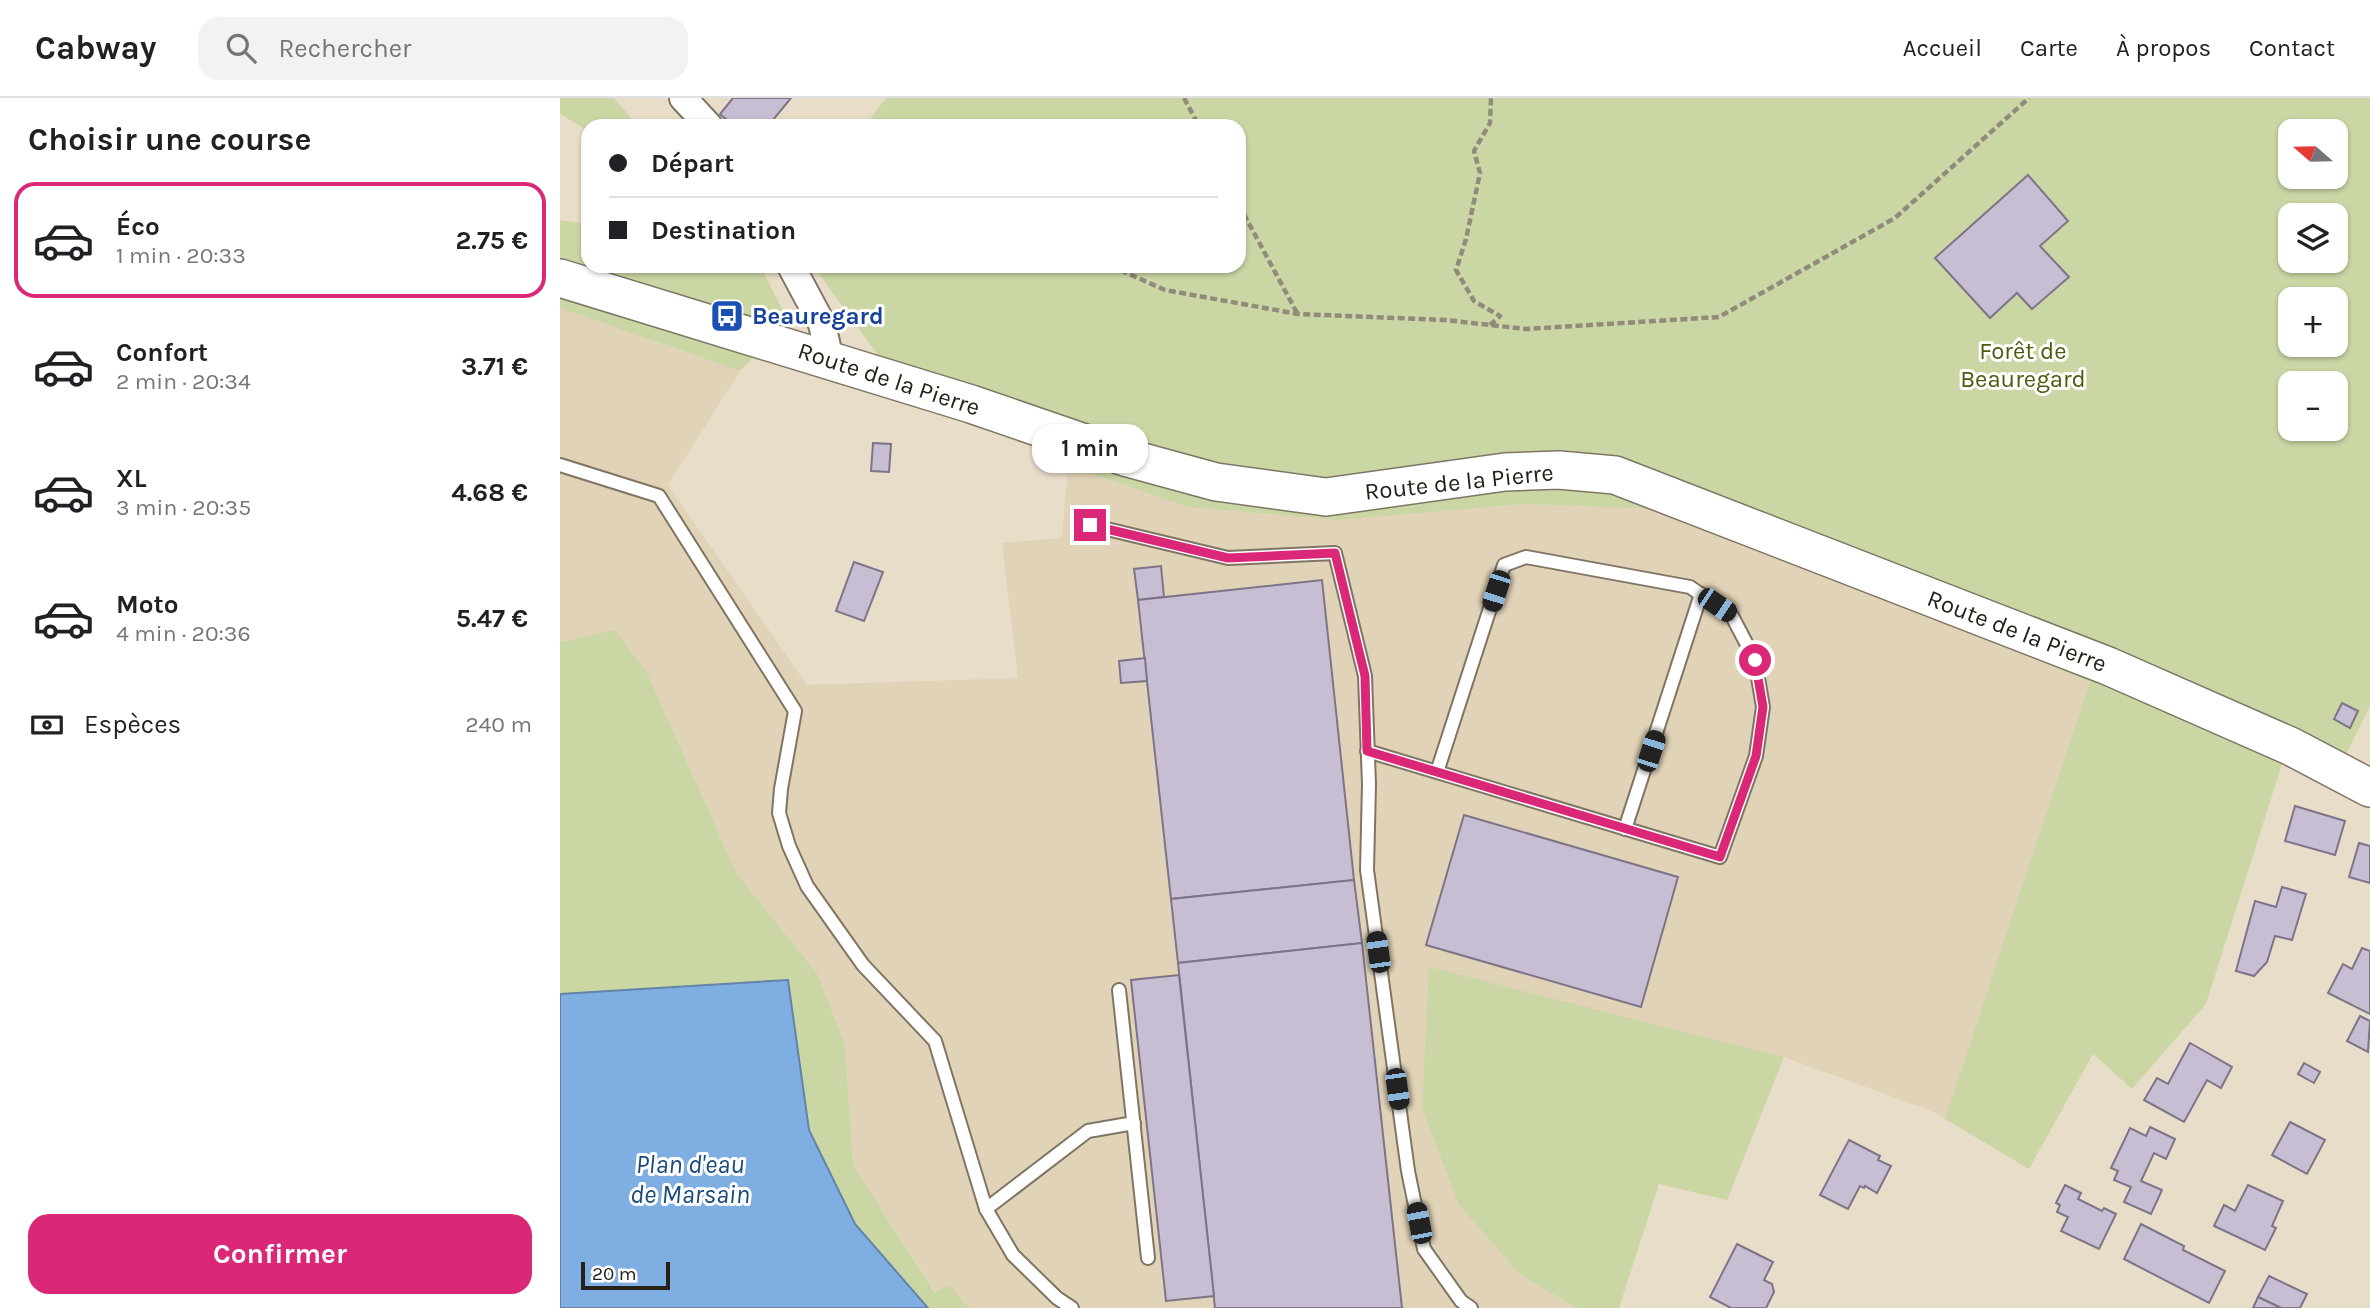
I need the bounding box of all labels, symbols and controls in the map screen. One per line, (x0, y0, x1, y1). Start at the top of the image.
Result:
search box (198, 17, 688, 80)
text: Cabway (35, 29, 156, 67)
icon: search (222, 29, 260, 67)
text: Rechercher (278, 33, 411, 64)
text: Accueil (1903, 34, 1982, 62)
text: Carte (2020, 34, 2078, 62)
text: À propos (2116, 34, 2211, 62)
text: Contact (2249, 34, 2335, 62)
north arrow (2278, 119, 2348, 189)
map controls (2278, 119, 2348, 441)
text: Choisir une course (28, 121, 311, 158)
text: Départ (651, 148, 734, 179)
button: layers (2278, 203, 2348, 273)
icon: car (32, 209, 95, 272)
text: Éco (116, 211, 160, 242)
text: Destination (651, 215, 796, 246)
text: 2.75 € (456, 225, 528, 256)
text: 1 min · 20:33 (116, 242, 246, 269)
button: + (2278, 287, 2348, 357)
bus stop icon: Beauregard (708, 297, 746, 335)
place label: Beauregard (752, 302, 884, 330)
icon: car (32, 335, 95, 398)
street label: Route de la Pierre (794, 336, 984, 422)
text: Confort (116, 337, 208, 368)
park label: Forêt de Beauregard (1960, 337, 2086, 393)
text: 3.71 € (461, 351, 528, 382)
text: 2 min · 20:34 (116, 368, 251, 395)
button: − (2278, 371, 2348, 441)
callout: 1 min (1032, 424, 1148, 472)
text: 1 min (1061, 435, 1119, 462)
street label: Route de la Pierre (1363, 458, 1555, 506)
icon: car (32, 461, 95, 524)
text: XL (116, 463, 147, 494)
text: 4.68 € (451, 477, 528, 508)
text: 3 min · 20:35 (116, 494, 251, 521)
route end (1074, 509, 1106, 541)
car (1480, 568, 1513, 614)
street label: Route de la Pierre (1923, 584, 2111, 678)
car (1694, 585, 1741, 625)
icon: car (32, 587, 95, 650)
text: Moto (116, 589, 178, 620)
text: 5.47 € (456, 603, 528, 634)
text: 4 min · 20:36 (116, 620, 251, 647)
route start (1739, 644, 1771, 676)
icon: cash (28, 706, 66, 744)
text: Espèces (84, 709, 181, 740)
text: 240 m (465, 711, 532, 738)
car (1635, 728, 1668, 774)
car (1365, 930, 1392, 974)
car (1384, 1067, 1411, 1111)
water label: Plan d'eau de Marsain (630, 1149, 750, 1210)
car (1405, 1200, 1434, 1246)
button: Confirmer (28, 1214, 532, 1294)
scale bar (581, 1259, 670, 1291)
text: 20 m (592, 1263, 637, 1285)

